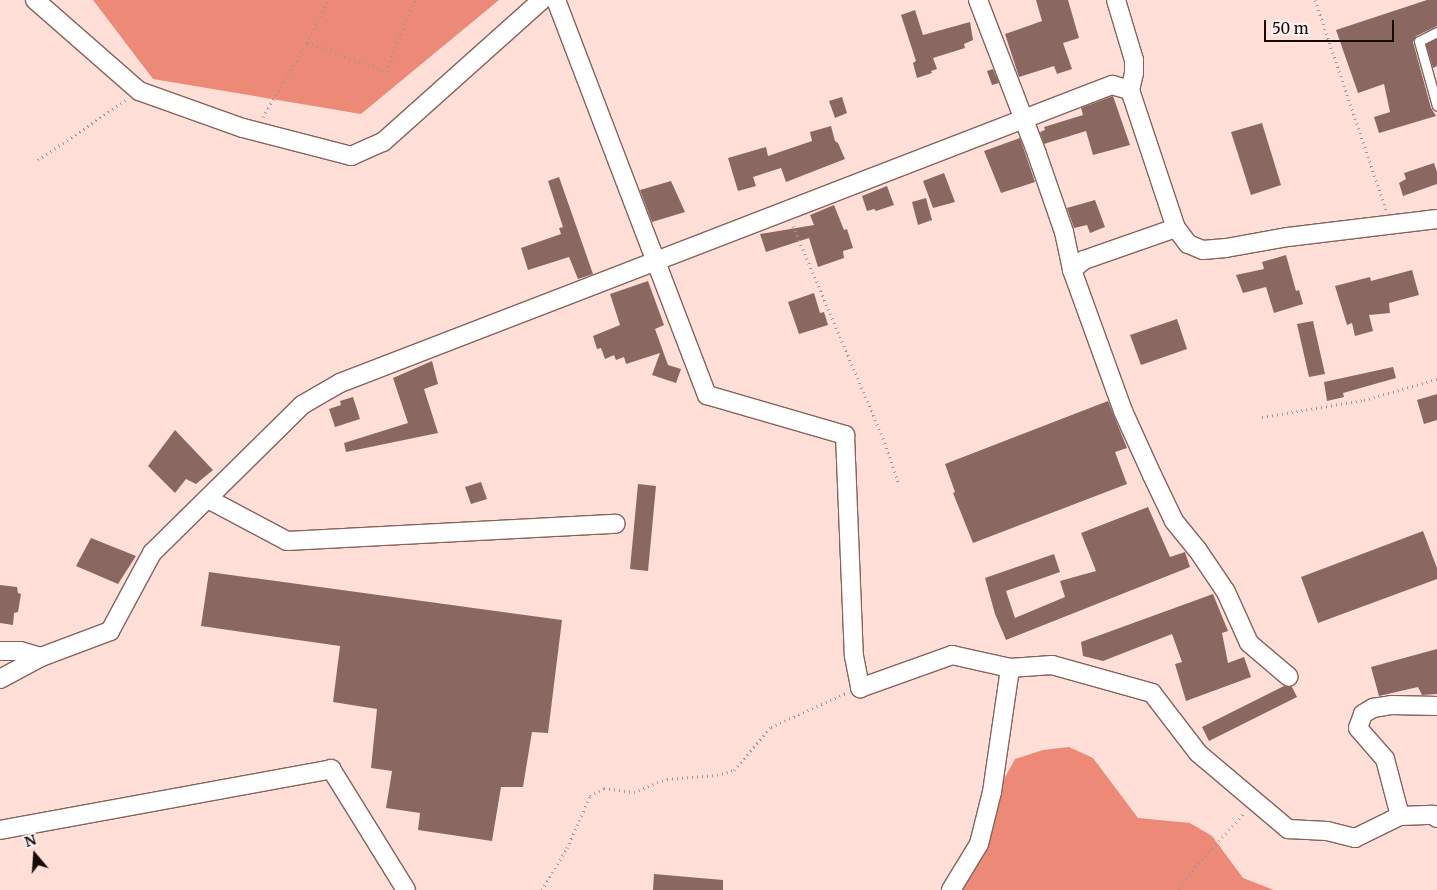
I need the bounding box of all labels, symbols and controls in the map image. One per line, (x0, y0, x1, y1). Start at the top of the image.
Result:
scale bar (1267, 10, 1397, 42)
text: 50 m (1272, 19, 1309, 38)
north arrow (10, 830, 60, 880)
text: N (22, 830, 38, 851)

